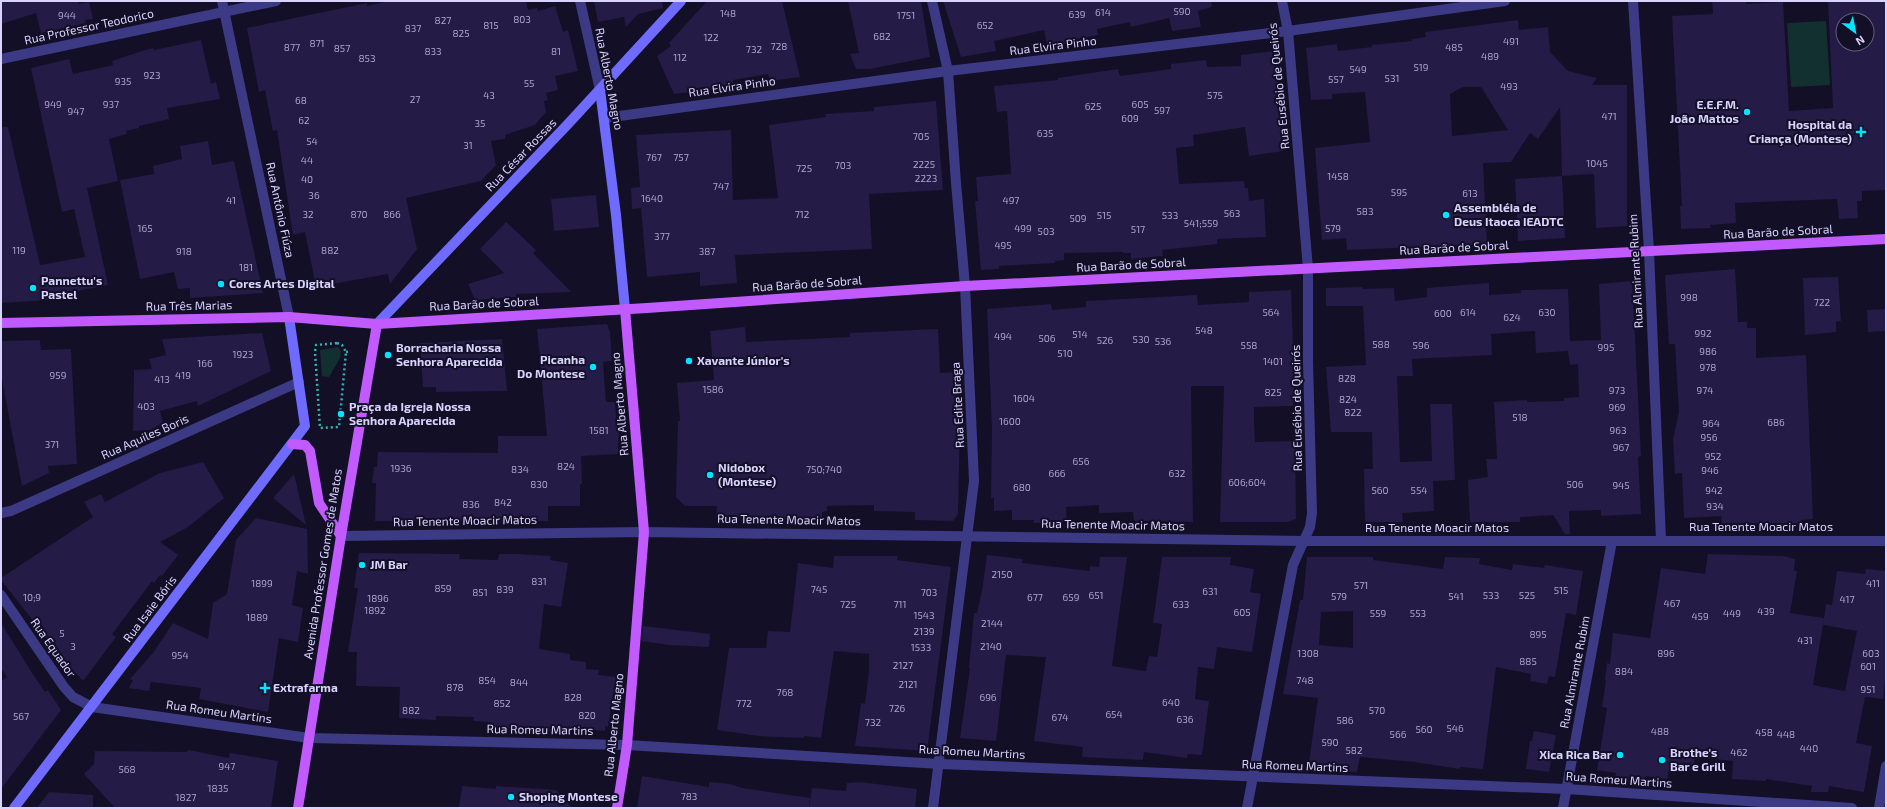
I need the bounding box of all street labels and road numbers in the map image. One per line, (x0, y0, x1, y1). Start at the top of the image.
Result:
street label: Rua Professor Teodorico (23, 5, 155, 47)
street label: Rua Eusébio de Queirós (1264, 22, 1293, 150)
street label: Rua Alberto Magno (593, 26, 627, 131)
street label: Rua Elvira Pinho (1008, 33, 1097, 57)
street label: Rua Elvira Pinho (687, 73, 776, 99)
street label: Rua César Rossas (482, 115, 559, 194)
street label: Rua Antônio Fiúza (264, 161, 298, 259)
street label: Rua Almirante Rubim (1625, 214, 1645, 329)
street label: Rua Barão de Sobral (1723, 221, 1834, 241)
street label: Rua Barão de Sobral (1399, 237, 1510, 257)
street label: Rua Barão de Sobral (1076, 254, 1187, 274)
street label: Rua Barão de Sobral (752, 272, 863, 294)
street label: Rua Barão de Sobral (429, 293, 540, 313)
street label: Rua Três Marias (146, 297, 232, 313)
street label: Rua Eusébio de Queirós (1288, 344, 1305, 472)
street label: Rua Alberto Magno (607, 351, 631, 457)
street label: Rua Edite Braga (948, 362, 966, 448)
street label: Rua Aquiles Boris (99, 411, 191, 462)
street label: Avenida Professor Gomes de Matos (300, 468, 344, 660)
street label: Rua Tenente Moacir Matos (717, 511, 861, 527)
street label: Rua Tenente Moacir Matos (393, 512, 537, 528)
street label: Rua Tenente Moacir Matos (1041, 516, 1185, 532)
street label: Rua Tenente Moacir Matos (1689, 519, 1833, 533)
street label: Rua Tenente Moacir Matos (1365, 520, 1509, 534)
street label: Rua Isaie Bóris (120, 572, 179, 644)
street label: Rua Almirante Rubim (1556, 614, 1592, 729)
street label: Rua Equador (28, 615, 79, 680)
street label: Rua Alberto Magno (601, 672, 625, 777)
street label: Rua Romeu Martins (165, 697, 273, 725)
street label: Rua Romeu Martins (487, 721, 593, 737)
street label: Rua Romeu Martins (918, 741, 1026, 761)
street label: Rua Romeu Martins (1241, 756, 1349, 774)
street label: Rua Romeu Martins (1565, 768, 1673, 790)

